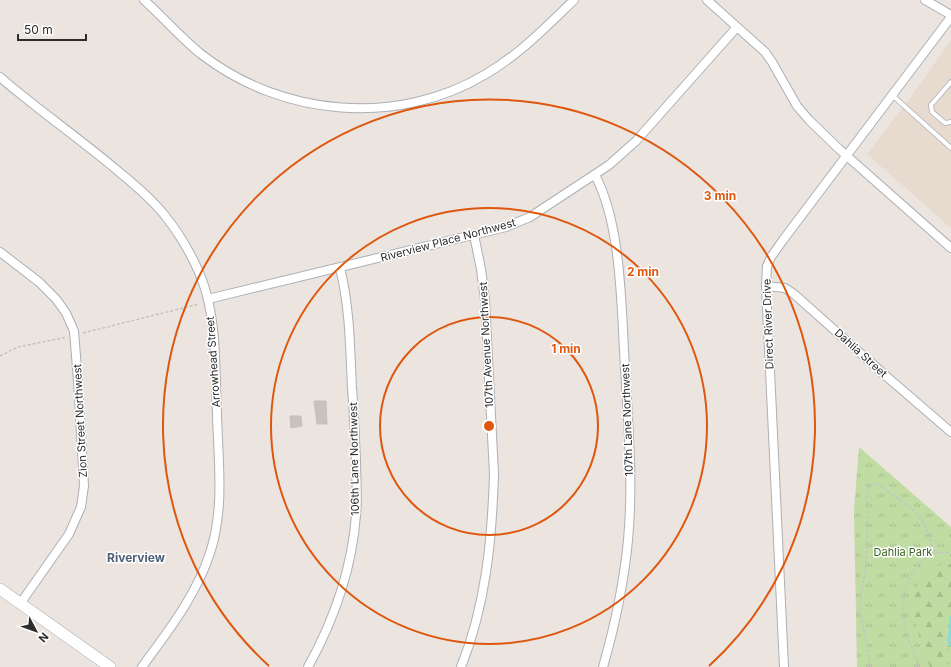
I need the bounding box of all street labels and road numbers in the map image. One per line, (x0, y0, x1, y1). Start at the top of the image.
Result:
street label: Riverview Place Northwest (379, 215, 517, 265)
street label: Direct River Drive (759, 278, 777, 370)
street label: 107th Avenue Northwest (476, 281, 496, 408)
street label: Arrowhead Street (203, 316, 223, 408)
street label: Dahlia Street (832, 326, 891, 381)
street label: Zion Street Northwest (70, 363, 90, 478)
street label: 107th Lane Northwest (618, 363, 636, 477)
street label: 106th Lane Northwest (346, 402, 362, 516)

